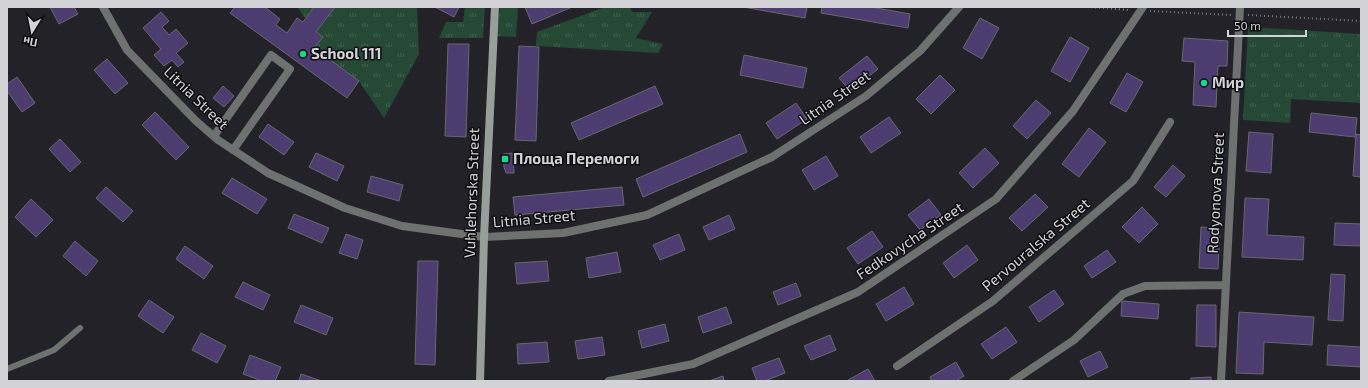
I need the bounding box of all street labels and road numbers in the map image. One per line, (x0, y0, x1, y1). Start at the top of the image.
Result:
street label: Litnia Street (161, 62, 233, 133)
street label: Litnia Street (795, 66, 874, 128)
street label: Vuhlehorska Street (460, 127, 482, 258)
street label: Rodyonova Street (1203, 132, 1227, 254)
street label: Pervouralska Street (978, 194, 1093, 295)
street label: Fedkovycha Street (852, 197, 967, 283)
street label: Litnia Street (492, 205, 576, 231)

